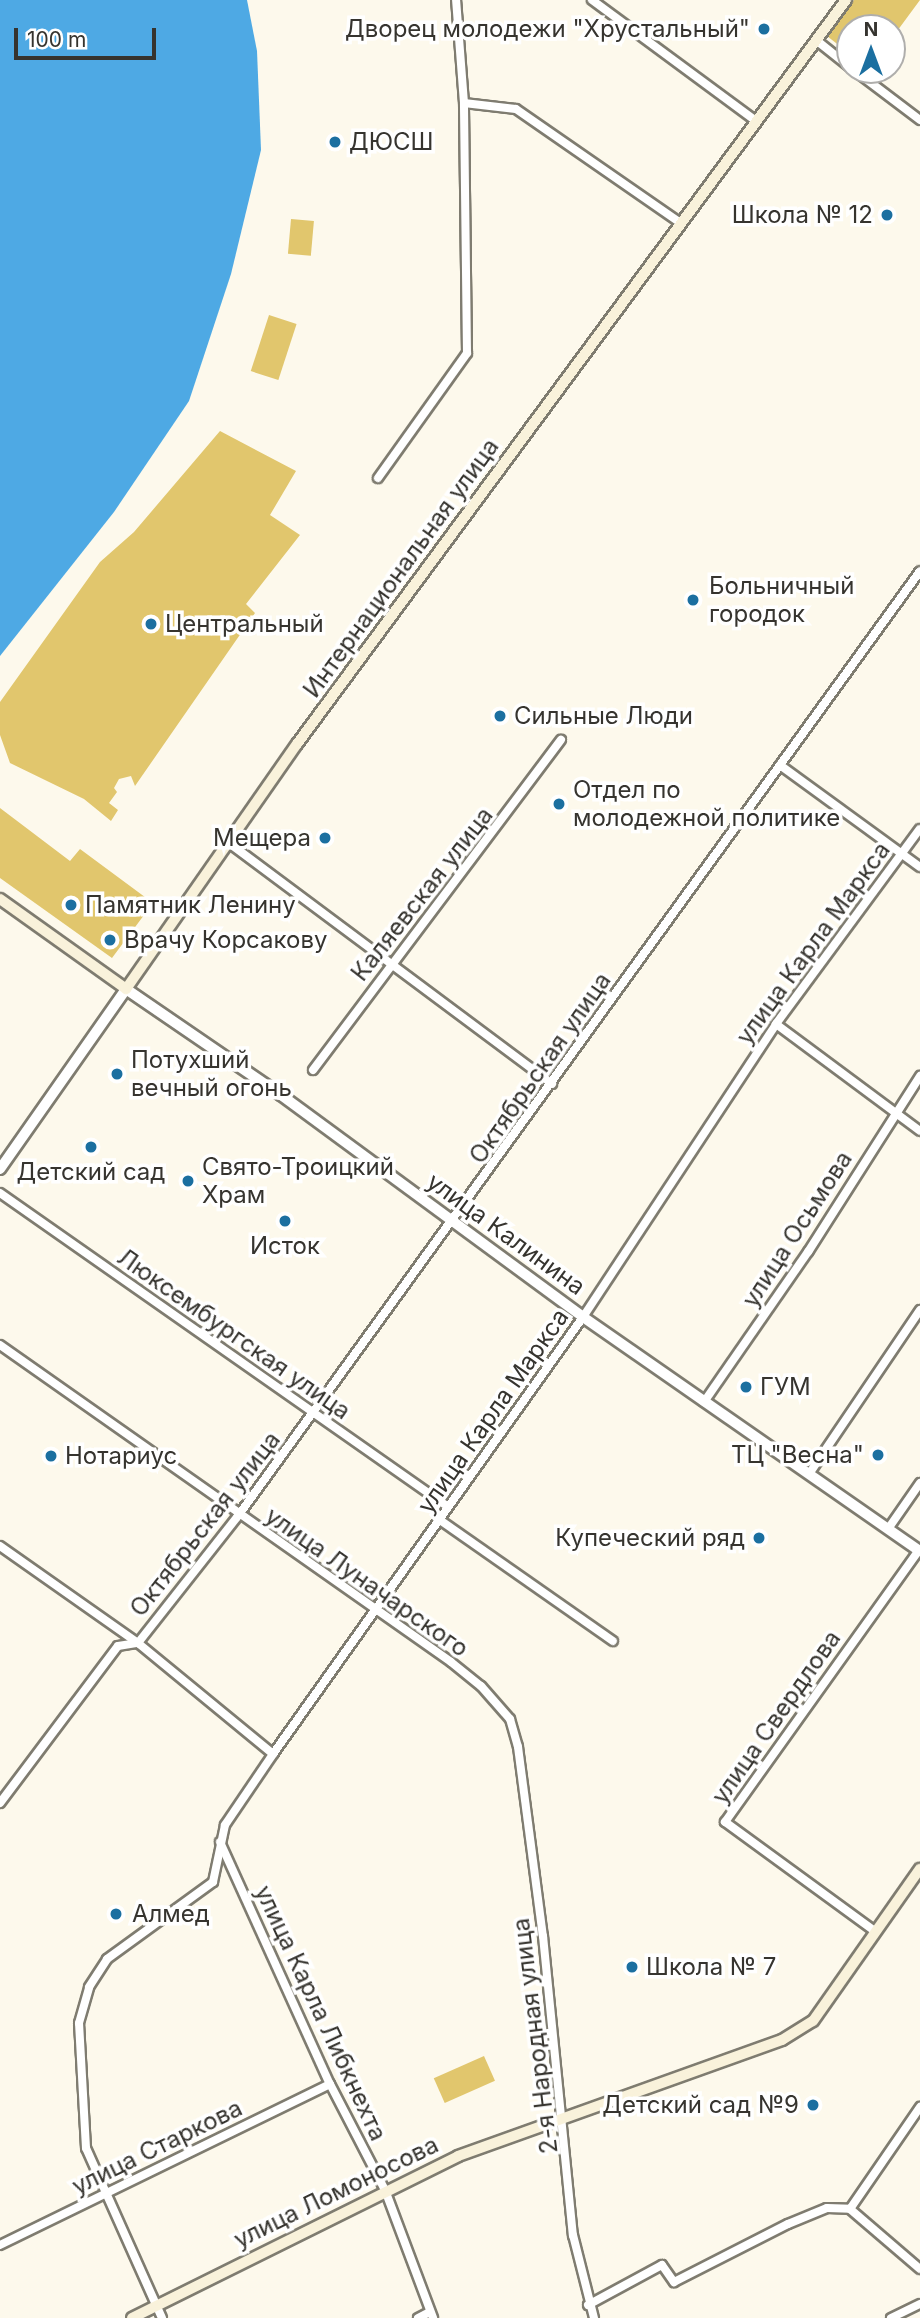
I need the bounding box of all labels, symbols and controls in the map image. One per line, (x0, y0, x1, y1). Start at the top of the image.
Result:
scale bar (18, 14, 159, 58)
north arrow (836, 14, 906, 84)
place label: Дворец молодежи "Хрустальный" (345, 15, 750, 43)
text: N (864, 18, 878, 41)
marker: Дворец молодежи "Хрустальный" (756, 21, 772, 37)
text: 100 m (27, 27, 86, 52)
place label: ДЮСШ (349, 128, 434, 156)
marker: ДЮСШ (327, 134, 343, 150)
place label: Школа № 12 (732, 201, 873, 229)
marker: Школа № 12 (879, 207, 895, 223)
street label: Интернациональная улица (297, 433, 505, 703)
place label: Больничный городок (709, 572, 854, 628)
marker: Больничный городок (683, 590, 703, 610)
place label: Центральный (165, 610, 324, 638)
marker: Центральный (143, 616, 159, 632)
place label: Сильные Люди (514, 702, 693, 730)
marker: Сильные Люди (492, 708, 508, 724)
place label: Отдел по молодежной политике (573, 776, 840, 832)
marker: Отдел по молодежной политике (551, 796, 567, 812)
street label: Каляевская улица (345, 801, 499, 987)
place label: Мещера (213, 824, 311, 852)
marker: Мещера (317, 830, 333, 846)
street label: улица Карла Маркса (730, 836, 896, 1050)
place label: Памятник Ленину (85, 891, 296, 919)
marker: Памятник Ленину (63, 897, 79, 913)
place label: Врачу Корсакову (124, 926, 327, 954)
marker: Врачу Корсакову (102, 932, 118, 948)
street label: Октябрьская улица (463, 967, 617, 1169)
place label: Потухший вечный огонь (131, 1046, 292, 1102)
marker: Потухший вечный огонь (109, 1066, 125, 1082)
marker: Детский сад (83, 1139, 99, 1155)
street label: улица Осьмова (736, 1146, 858, 1312)
place label: Свято-Троицкий Храм (202, 1153, 394, 1209)
place label: Детский сад (17, 1158, 165, 1186)
street label: улица Калинина (421, 1167, 591, 1301)
marker: Свято-Троицкий Храм (180, 1173, 196, 1189)
marker: Исток (277, 1213, 293, 1229)
place label: Исток (250, 1232, 320, 1260)
street label: Люксембургская улица (112, 1243, 356, 1425)
street label: улица Карла Маркса (412, 1303, 574, 1519)
place label: ГУМ (760, 1373, 811, 1401)
marker: ГУМ (738, 1379, 754, 1395)
street label: Октябрьская улица (124, 1426, 286, 1622)
place label: ТЦ "Весна" (731, 1441, 864, 1469)
place label: Нотариус (65, 1442, 177, 1470)
marker: ТЦ "Весна" (870, 1447, 886, 1463)
marker: Нотариус (43, 1448, 59, 1464)
street label: улица Луначарского (260, 1501, 474, 1663)
place label: Купеческий ряд (555, 1524, 745, 1552)
marker: Купеческий ряд (751, 1530, 767, 1546)
street label: улица Свердлова (705, 1625, 847, 1809)
street label: улица Карла Либкнехта (249, 1881, 393, 2145)
place label: Алмед (132, 1900, 210, 1928)
marker: Алмед (106, 1904, 126, 1924)
street label: 2-я Народная улица (506, 1917, 564, 2155)
place label: Школа № 7 (646, 1953, 776, 1981)
marker: Школа № 7 (624, 1959, 640, 1975)
place label: Детский сад №9 (602, 2091, 799, 2119)
street label: улица Старкова (67, 2093, 247, 2201)
marker: Детский сад №9 (805, 2097, 821, 2113)
street label: улица Ломоносова (229, 2130, 443, 2254)

